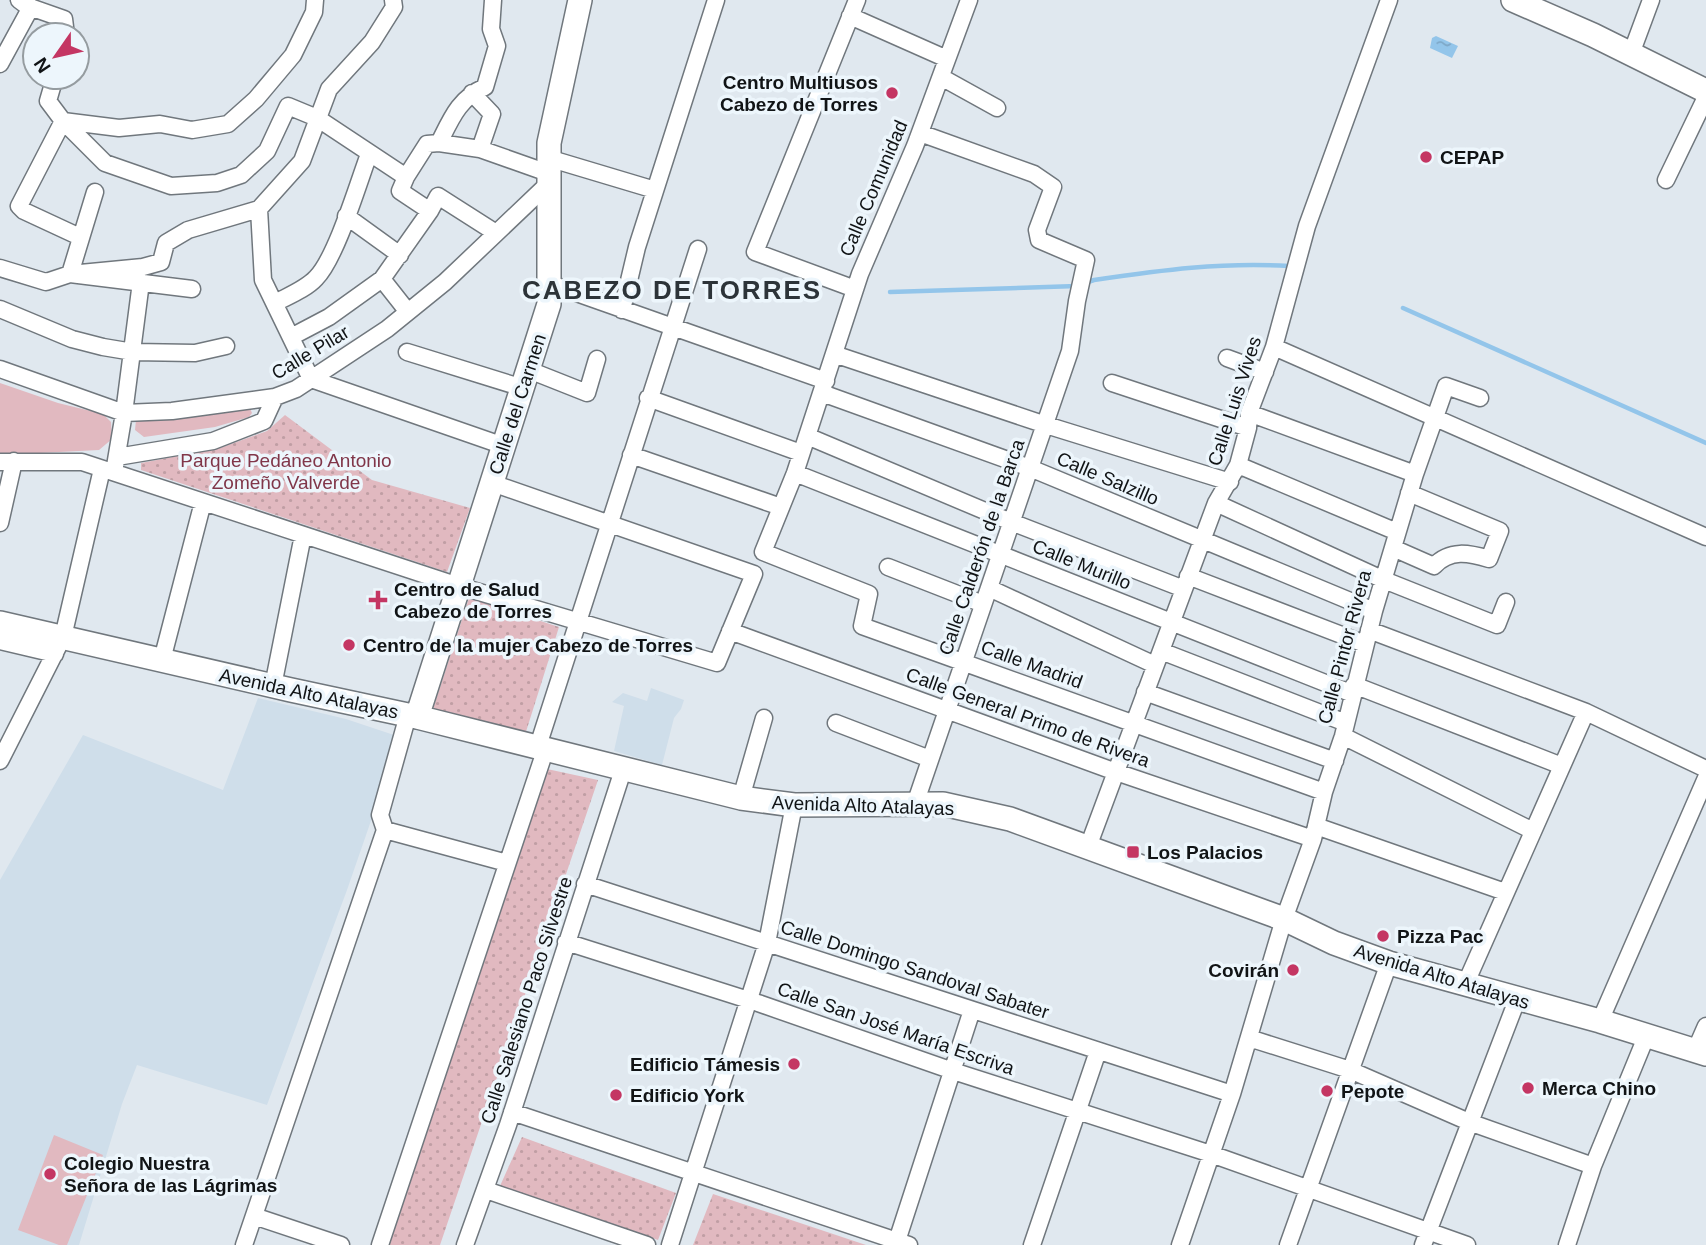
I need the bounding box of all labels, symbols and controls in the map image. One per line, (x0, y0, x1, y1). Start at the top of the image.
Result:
north arrow (21, 21, 91, 91)
text: N (30, 54, 55, 77)
place label: Centro Multiusos Cabezo de Torres (720, 72, 878, 115)
marker: Centro Multiusos Cabezo de Torres (884, 85, 900, 101)
street label: Calle Comunidad (835, 117, 912, 259)
place label: CEPAP (1440, 147, 1504, 168)
marker: CEPAP (1418, 149, 1434, 165)
district label: CABEZO DE TORRES (522, 275, 822, 305)
street label: Calle Pilar (268, 321, 353, 384)
street label: Calle del Carmen (485, 331, 550, 477)
street label: Calle Luis Vives (1204, 334, 1265, 469)
street label: Calle Calderón de la Barca (935, 436, 1029, 658)
street label: Calle Salzillo (1054, 448, 1162, 509)
park label: Parque Pedáneo Antonio Zomeño Valverde (180, 450, 392, 493)
street label: Calle Murillo (1029, 535, 1134, 594)
street label: Calle Pintor Rivera (1314, 568, 1375, 726)
place label: Centro de Salud Cabezo de Torres (394, 579, 552, 622)
marker: Centro de Salud Cabezo de Torres (368, 590, 388, 610)
place label: Centro de la mujer Cabezo de Torres (363, 635, 693, 656)
street label: Calle Madrid (978, 636, 1086, 693)
marker: Centro de la mujer Cabezo de Torres (341, 637, 357, 653)
street label: Avenida Alto Atalayas (218, 664, 400, 723)
street label: Calle General Primo de Rivera (903, 664, 1153, 772)
street label: Avenida Alto Atalayas (771, 792, 954, 819)
place label: Los Palacios (1147, 842, 1263, 863)
marker: Los Palacios (1125, 844, 1141, 860)
street label: Calle Salesiano Paco Silvestre (477, 874, 576, 1126)
street label: Calle Domingo Sandoval Sabater (778, 916, 1052, 1023)
place label: Pizza Pac (1397, 926, 1484, 947)
marker: Pizza Pac (1375, 928, 1391, 944)
street label: Avenida Alto Atalayas (1352, 940, 1532, 1013)
place label: Covirán (1208, 960, 1279, 981)
marker: Covirán (1285, 962, 1301, 978)
street label: Calle San José María Escriva (775, 978, 1017, 1079)
place label: Edificio Támesis (630, 1054, 780, 1075)
marker: Edificio Támesis (786, 1056, 802, 1072)
place label: Merca Chino (1542, 1078, 1656, 1099)
marker: Merca Chino (1520, 1080, 1536, 1096)
place label: Pepote (1341, 1081, 1404, 1102)
marker: Pepote (1319, 1083, 1335, 1099)
place label: Edificio York (630, 1085, 745, 1106)
marker: Edificio York (608, 1087, 624, 1103)
place label: Colegio Nuestra Señora de las Lágrimas (64, 1153, 277, 1196)
marker: Colegio Nuestra Señora de las Lágrimas (42, 1166, 58, 1182)

